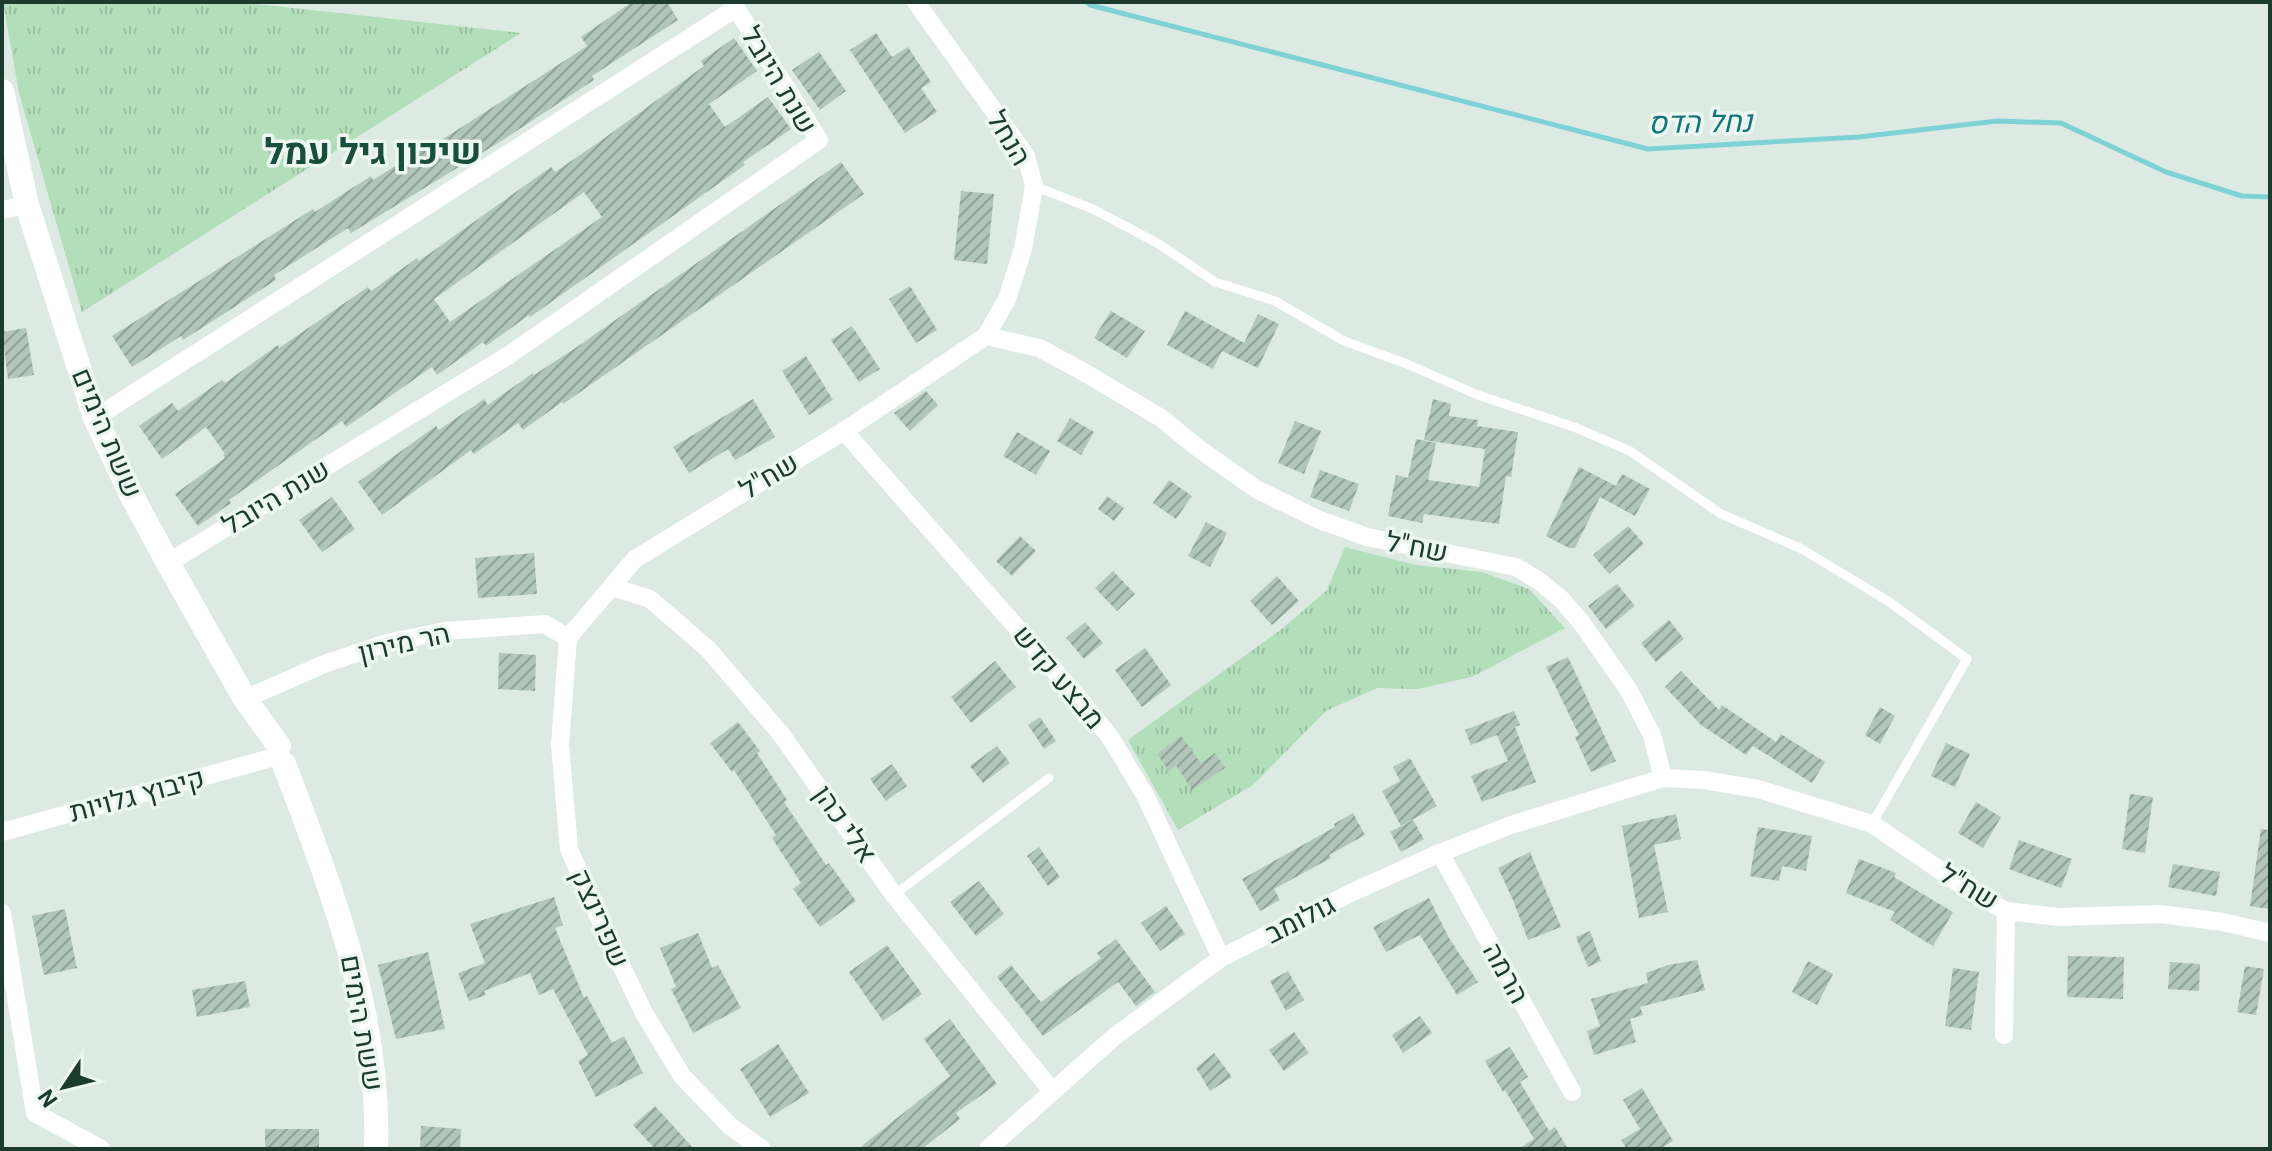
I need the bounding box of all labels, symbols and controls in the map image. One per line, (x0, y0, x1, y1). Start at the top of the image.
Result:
street label: שנת היובל (734, 20, 824, 140)
water label: נחל הדס (1648, 104, 1755, 140)
street label: הנחל (980, 105, 1038, 171)
district label: שיכון גיל עמל (265, 131, 481, 173)
street label: ששת הימים (65, 363, 149, 503)
street label: שח"ל (734, 446, 804, 506)
street label: שנת היובל (216, 452, 336, 542)
street label: שח"ל (1383, 525, 1451, 569)
street label: הר מירון (355, 616, 453, 670)
street label: מבצע קדש (1006, 618, 1112, 736)
street label: קיבוץ גלויות (66, 761, 208, 829)
street label: אלי כהן (806, 779, 884, 869)
street label: שח"ל (1934, 857, 2004, 917)
street label: שפרינצק (564, 863, 636, 973)
street label: גולומב (1259, 887, 1341, 951)
street label: הרמה (1476, 937, 1536, 1009)
street label: ששת הימים (334, 952, 390, 1094)
north arrow (24, 1047, 104, 1127)
text: N (33, 1085, 63, 1112)

